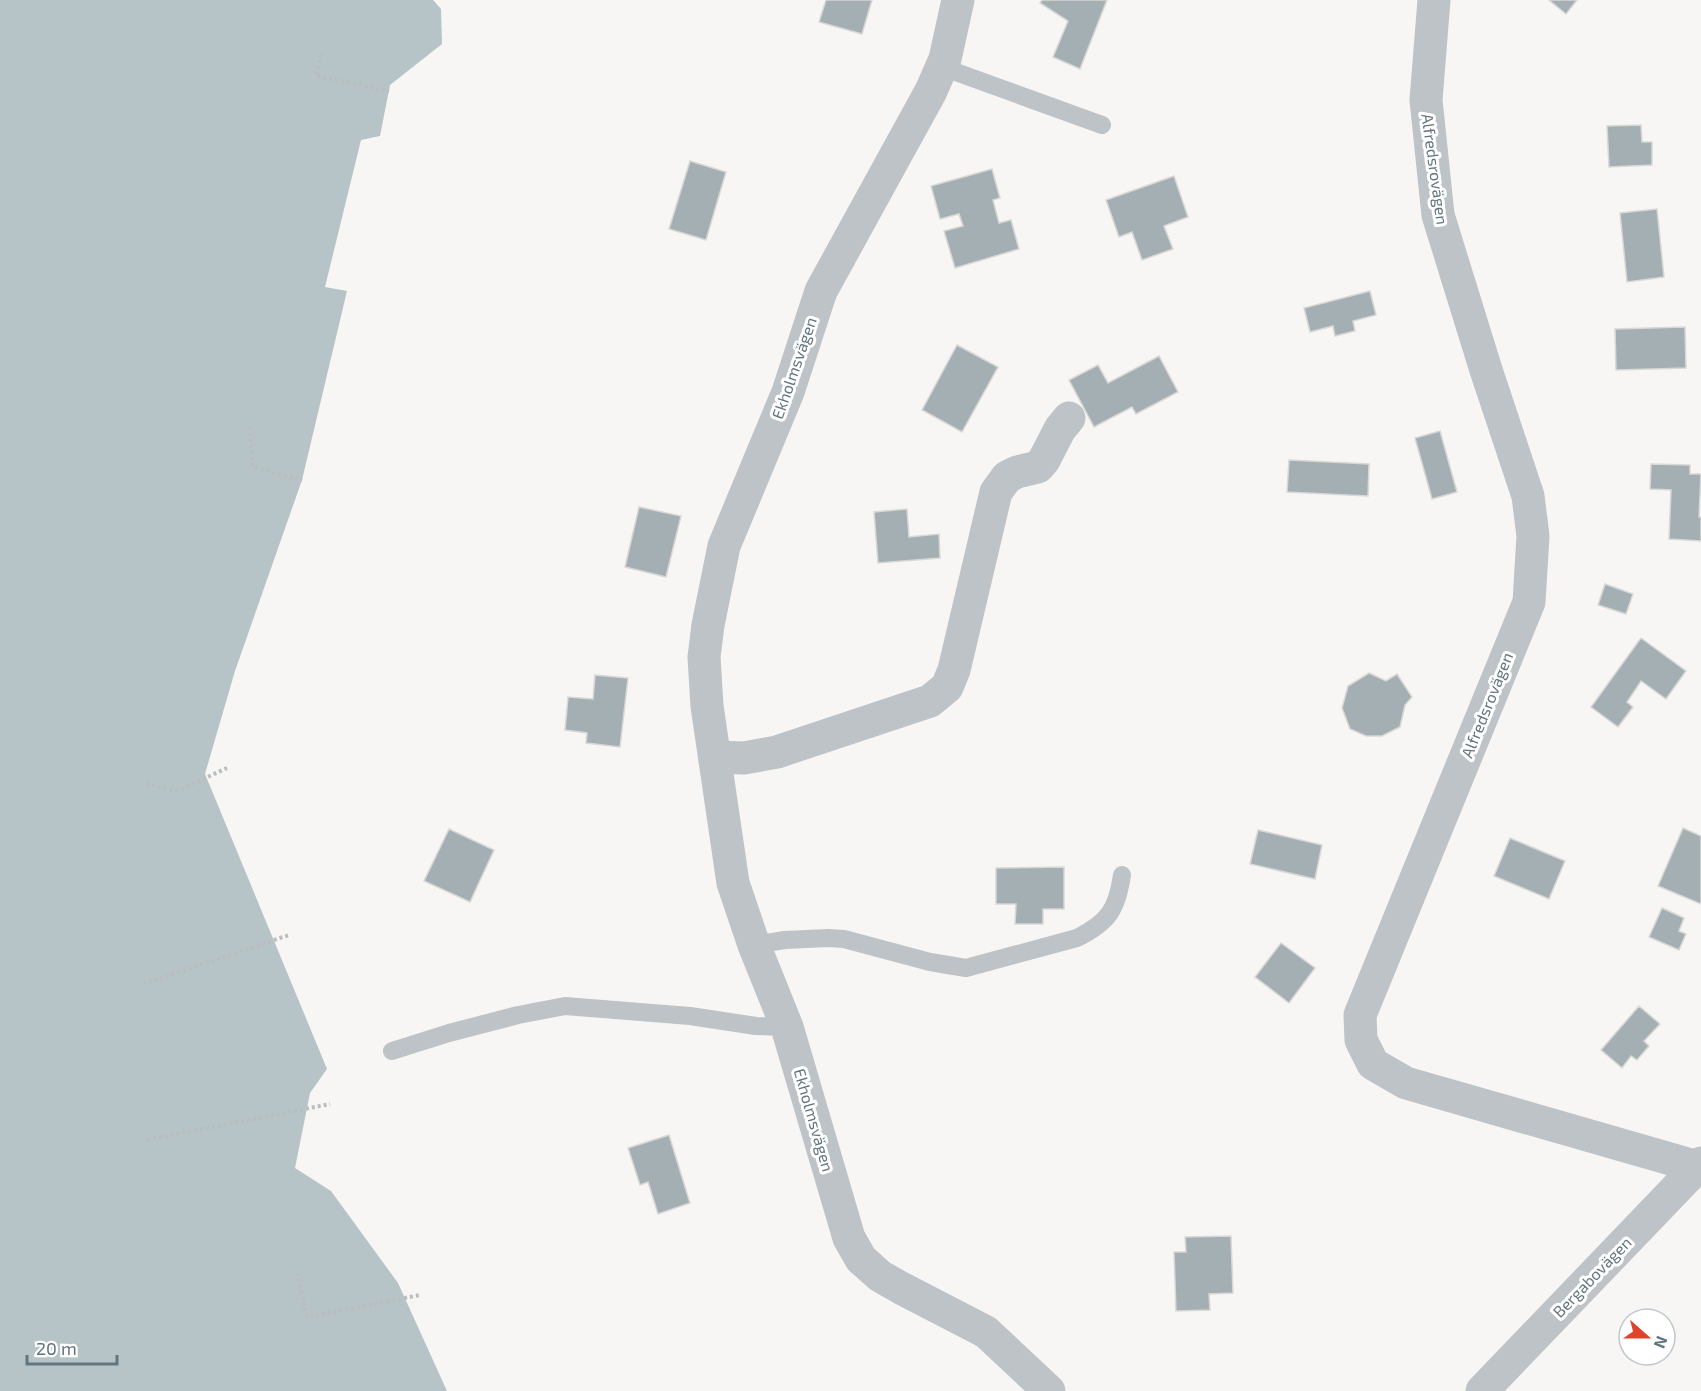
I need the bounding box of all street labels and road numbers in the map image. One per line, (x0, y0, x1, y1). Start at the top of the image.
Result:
street label: Alfredsrovägen (1418, 112, 1453, 226)
street label: Ekholmsvägen (767, 314, 820, 421)
street label: Alfredsrovägen (1457, 649, 1516, 760)
street label: Ekholmsvägen (791, 1066, 838, 1174)
street label: Bergabovägen (1548, 1232, 1635, 1321)

